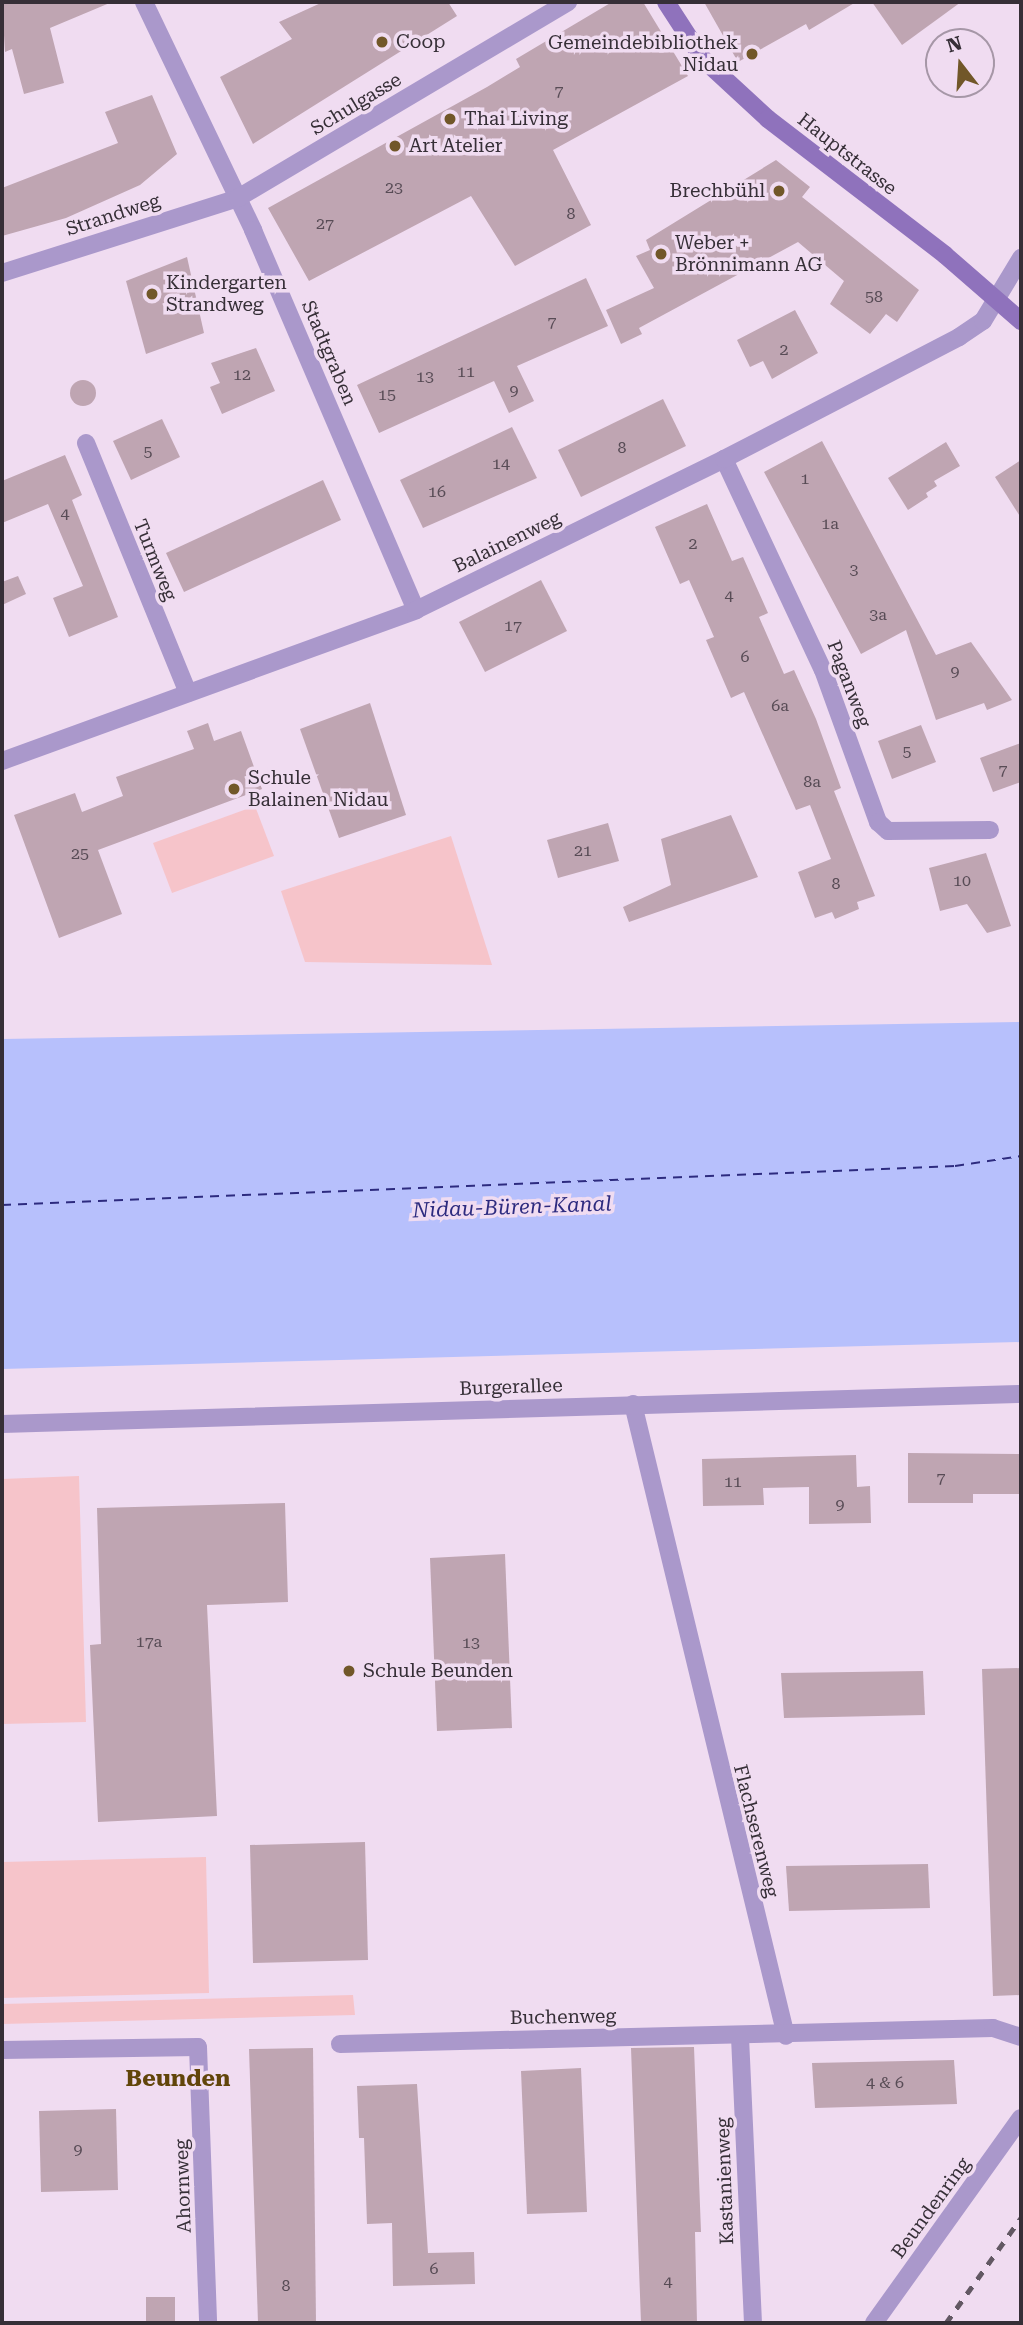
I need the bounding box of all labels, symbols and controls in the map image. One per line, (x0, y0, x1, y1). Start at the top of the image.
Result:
north arrow (925, 28, 995, 98)
place label: Coop (396, 31, 445, 53)
text: N (944, 31, 965, 57)
place label: Gemeindebibliothek Nidau (548, 32, 738, 76)
marker: Coop (374, 34, 390, 50)
marker: Gemeindebibliothek Nidau (744, 46, 760, 62)
street label: Schulgasse (307, 68, 405, 140)
house number: 7 (555, 81, 563, 101)
place label: Thai Living (464, 108, 568, 130)
street label: Hauptstrasse (793, 108, 901, 200)
marker: Thai Living (442, 111, 458, 127)
place label: Art Atelier (409, 135, 503, 157)
marker: Art Atelier (387, 138, 403, 154)
house number: 23 (385, 178, 403, 198)
place label: Brechbühl (670, 180, 765, 202)
marker: Brechbühl (771, 183, 787, 199)
street label: Strandweg (63, 189, 163, 241)
house number: 8 (567, 204, 575, 224)
house number: 27 (316, 214, 334, 234)
place label: Weber + Brönnimann AG (675, 232, 822, 276)
marker: Weber + Brönnimann AG (653, 246, 669, 262)
place label: Kindergarten Strandweg (166, 272, 287, 316)
marker: Kindergarten Strandweg (144, 286, 160, 302)
house number: 58 (865, 287, 883, 307)
street label: Stadtgraben (297, 297, 361, 409)
house number: 7 (548, 312, 556, 332)
house number: 2 (780, 340, 788, 360)
house number: 11 (457, 362, 475, 382)
house number: 12 (233, 365, 251, 385)
house number: 13 (416, 367, 434, 387)
house number: 9 (510, 381, 518, 401)
house number: 15 (378, 385, 396, 405)
house number: 8 (618, 438, 626, 458)
house number: 5 (144, 442, 152, 462)
house number: 14 (492, 454, 510, 474)
house number: 1 (801, 469, 809, 489)
house number: 16 (428, 482, 446, 502)
house number: 4 (61, 504, 69, 524)
street label: Balainenweg (450, 506, 564, 578)
house number: 1a (821, 514, 839, 534)
street label: Turmweg (128, 516, 182, 604)
house number: 2 (689, 534, 697, 554)
house number: 3 (850, 560, 858, 580)
house number: 4 (725, 586, 733, 606)
house number: 3a (869, 605, 887, 625)
house number: 17 (504, 616, 522, 636)
street label: Paganweg (822, 637, 876, 731)
house number: 6 (741, 647, 749, 667)
house number: 9 (951, 662, 959, 682)
house number: 6a (771, 696, 789, 716)
house number: 5 (903, 742, 911, 762)
house number: 7 (999, 760, 1007, 780)
place label: Schule Balainen Nidau (248, 767, 388, 811)
house number: 8a (803, 772, 821, 792)
marker: Schule Balainen Nidau (226, 781, 242, 797)
house number: 21 (574, 841, 592, 861)
house number: 25 (71, 844, 89, 864)
house number: 10 (953, 871, 971, 891)
house number: 8 (832, 874, 840, 894)
water label: Nidau-Büren-Kanal (412, 1191, 612, 1223)
street label: Burgerallee (459, 1374, 563, 1400)
house number: 7 (937, 1468, 945, 1488)
house number: 11 (724, 1472, 742, 1492)
house number: 9 (836, 1495, 844, 1515)
house number: 17a (136, 1632, 162, 1652)
house number: 13 (462, 1633, 480, 1653)
place label: Schule Beunden (363, 1660, 513, 1682)
marker: Schule Beunden (341, 1663, 357, 1679)
street label: Flachserenweg (728, 1762, 784, 1900)
street label: Buchenweg (510, 2005, 616, 2029)
district label: Beunden (125, 2065, 231, 2093)
house number: 4 & 6 (866, 2073, 904, 2093)
street label: Kastanienweg (711, 2117, 739, 2245)
street label: Ahornweg (170, 2139, 196, 2233)
house number: 9 (74, 2140, 82, 2160)
street label: Beundenring (887, 2153, 975, 2263)
house number: 6 (430, 2259, 438, 2279)
house number: 4 (664, 2272, 672, 2292)
house number: 8 (282, 2276, 290, 2296)

